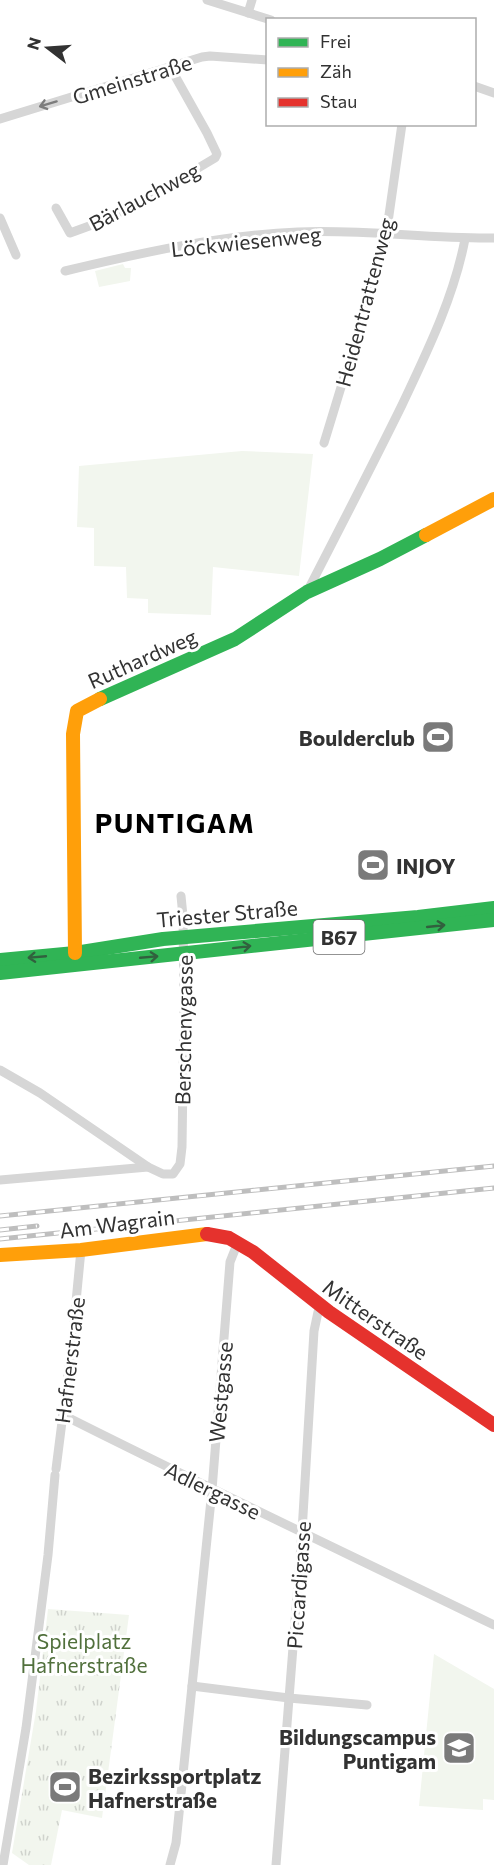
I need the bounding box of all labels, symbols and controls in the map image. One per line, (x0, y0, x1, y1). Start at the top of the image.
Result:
north arrow (18, 18, 78, 78)
legend (266, 18, 476, 126)
text: Frei (320, 30, 351, 52)
text: N (22, 35, 44, 52)
street label: Gmeinstraße (69, 49, 195, 109)
text: Zäh (320, 60, 352, 82)
text: Stau (320, 90, 357, 112)
one-way arrow (39, 99, 58, 110)
street label: Bärlauchweg (84, 156, 204, 236)
street label: Heidentrattenweg (329, 215, 399, 389)
street label: Löckwiesenweg (170, 221, 322, 261)
street label: Ruthardweg (84, 623, 200, 693)
sports icon: Boulderclub (420, 719, 456, 755)
place label: Boulderclub (299, 725, 415, 750)
district label: PUNTIGAM (95, 806, 255, 839)
sports icon: INJOY (355, 847, 391, 883)
place label: INJOY (396, 853, 455, 878)
street label: Triester Straße (155, 894, 299, 932)
road number: B67 (314, 920, 364, 954)
one-way arrow (425, 921, 445, 932)
one-way arrow (232, 941, 251, 952)
one-way arrow (138, 951, 158, 962)
one-way arrow (28, 952, 48, 963)
street label: Berschenygasse (169, 955, 197, 1105)
street label: Am Wagrain (58, 1204, 176, 1242)
street label: Mitterstraße (319, 1274, 433, 1364)
street label: Hafnerstraße (49, 1295, 89, 1425)
street label: Westgasse (203, 1340, 237, 1444)
street label: Adlergasse (161, 1456, 265, 1524)
street label: Piccardigasse (281, 1520, 315, 1650)
park label: Spielplatz Hafnerstraße (20, 1628, 148, 1677)
place label: Bildungscampus Puntigam (279, 1724, 436, 1773)
school or university icon: Bildungscampus Puntigam (441, 1730, 477, 1766)
place label: Bezirkssportplatz Hafnerstraße (88, 1763, 261, 1812)
sports icon: Bezirkssportplatz Hafnerstraße (47, 1769, 83, 1805)

